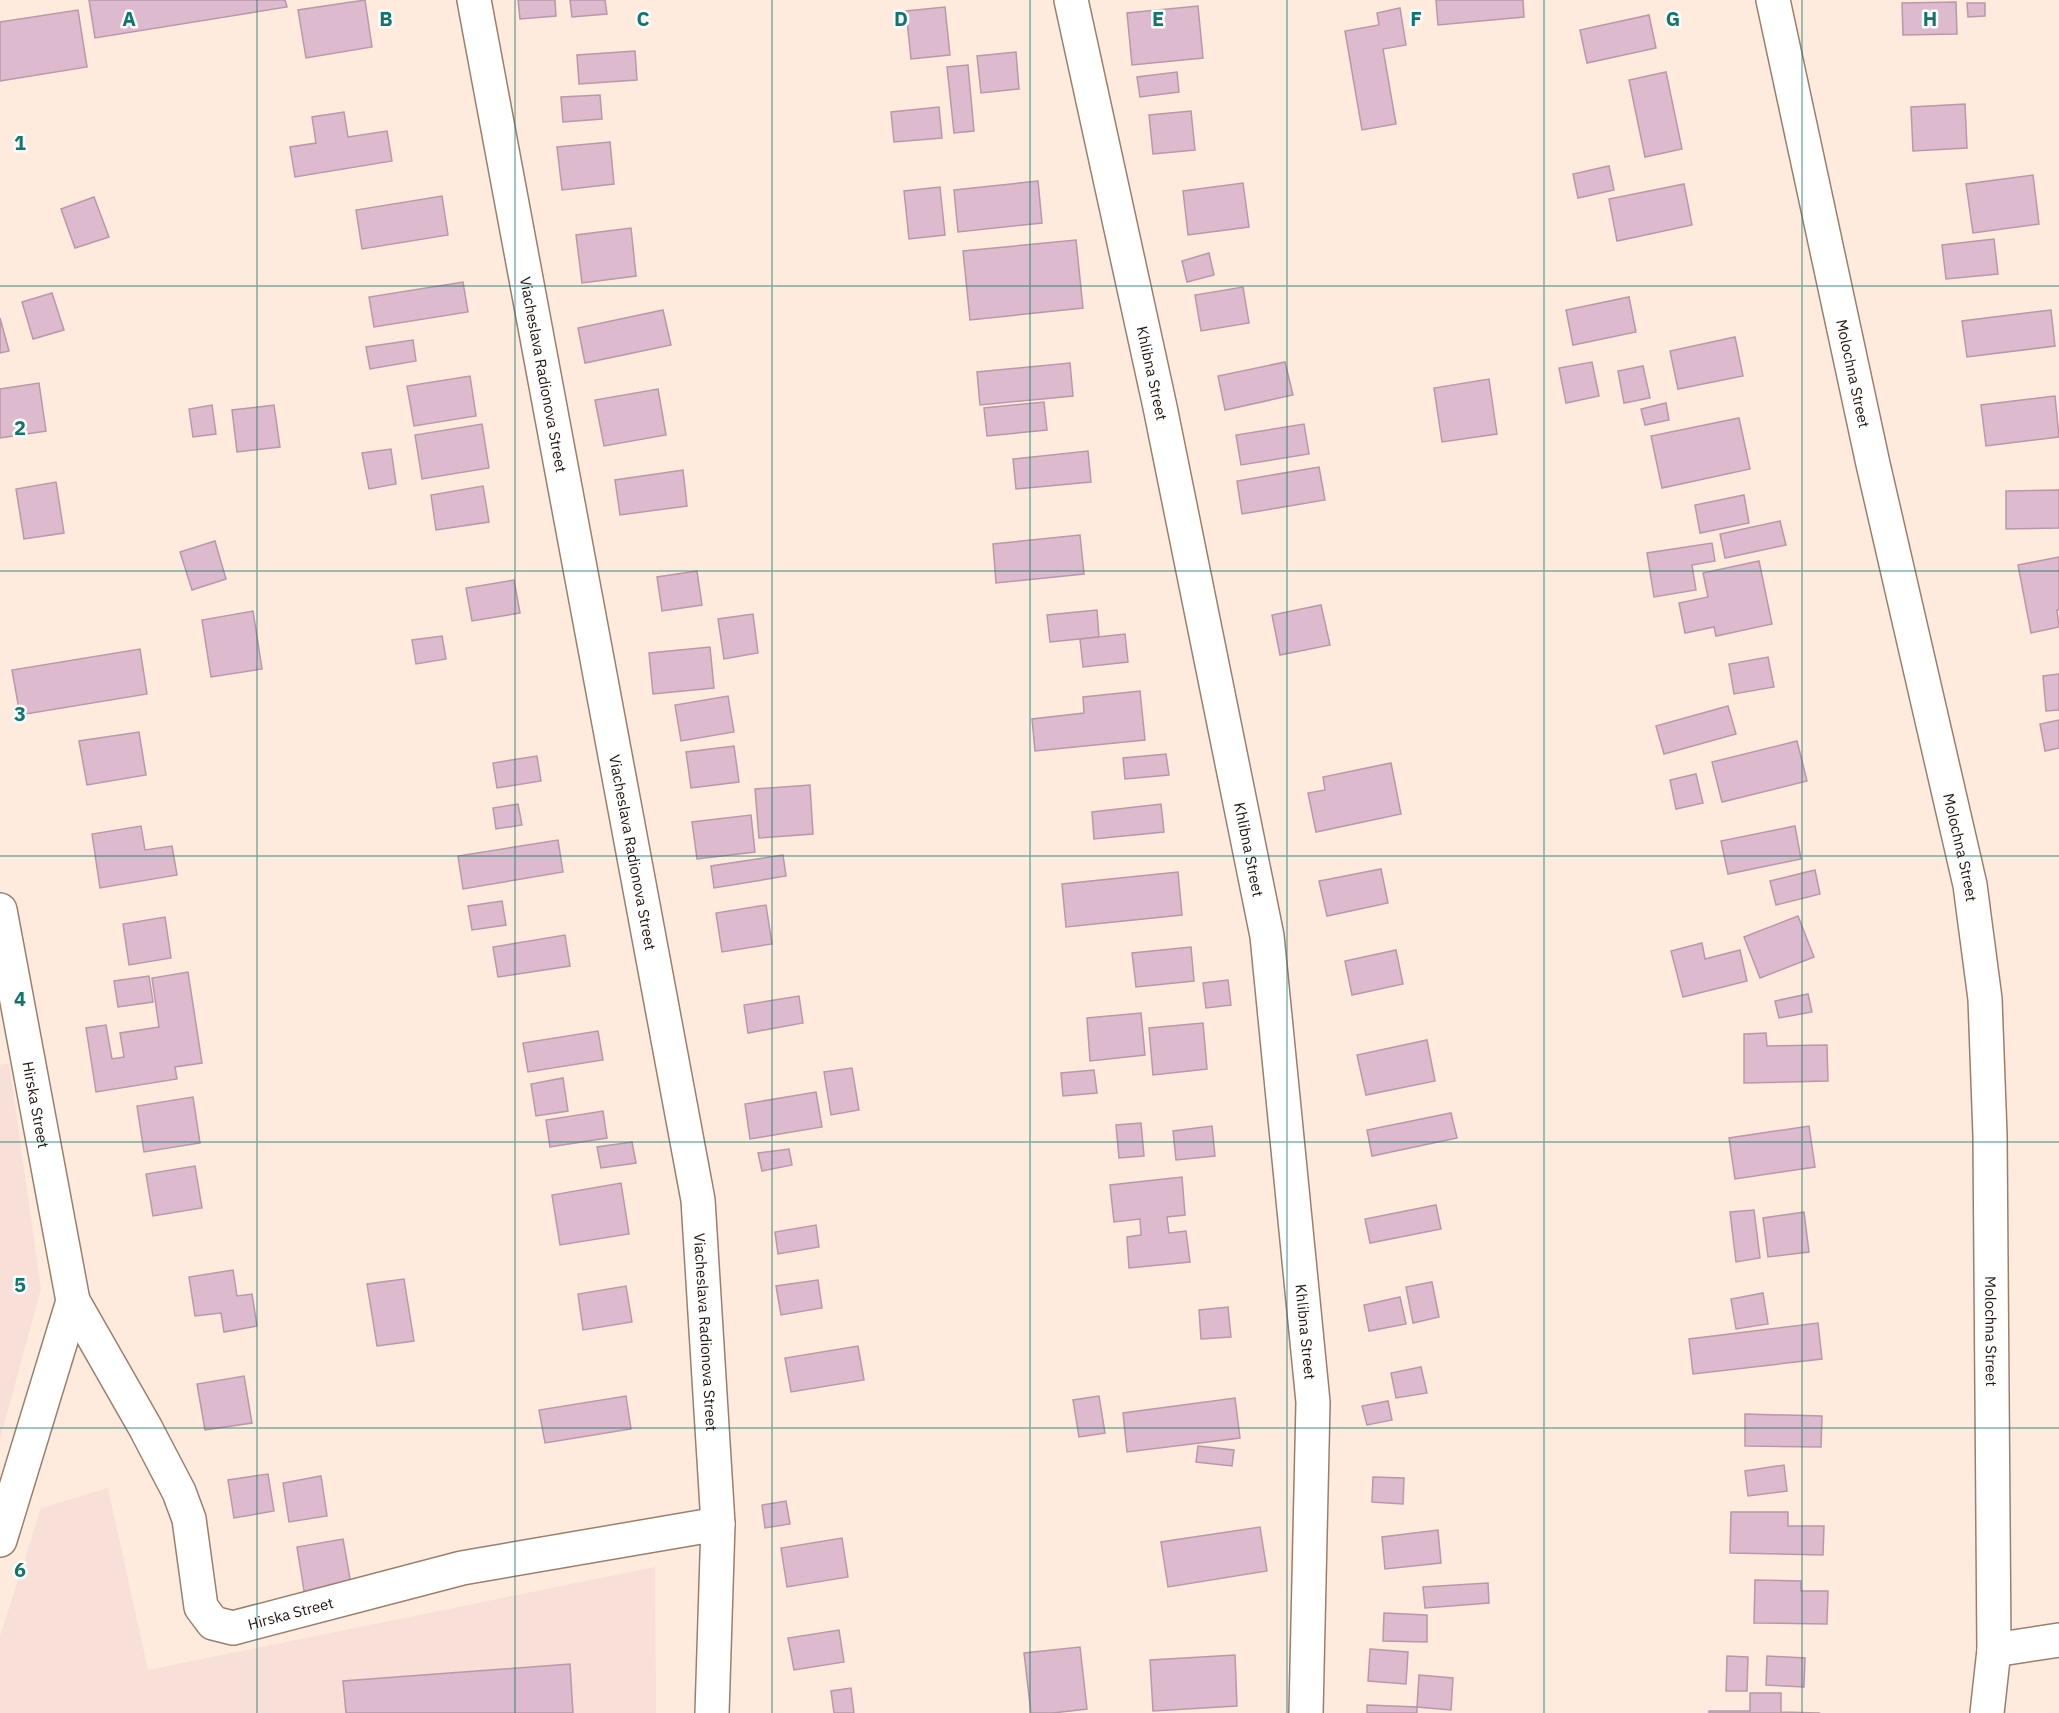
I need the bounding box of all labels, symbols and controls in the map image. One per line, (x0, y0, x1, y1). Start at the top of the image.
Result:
text: A (122, 5, 136, 32)
text: B (379, 5, 393, 32)
text: C (636, 5, 650, 32)
text: D (894, 5, 908, 32)
text: E (1152, 5, 1164, 32)
text: F (1410, 5, 1422, 32)
text: G (1666, 5, 1680, 32)
text: H (1923, 5, 1937, 32)
text: 1 (14, 129, 26, 156)
street label: Viacheslava Radionova Street (516, 275, 571, 474)
street label: Molochna Street (1833, 317, 1874, 429)
street label: Khlibna Street (1133, 324, 1172, 422)
text: 2 (14, 414, 26, 441)
text: 3 (14, 700, 26, 727)
street label: Viacheslava Radionova Street (606, 753, 661, 952)
street label: Molochna Street (1940, 791, 1982, 903)
street label: Khlibna Street (1231, 801, 1268, 898)
text: 4 (14, 985, 26, 1012)
street label: Hirska Street (19, 1060, 54, 1150)
street label: Viacheslava Radionova Street (691, 1232, 722, 1432)
text: 5 (14, 1271, 26, 1298)
street label: Molochna Street (1982, 1276, 2001, 1387)
street label: Khlibna Street (1292, 1283, 1320, 1380)
text: 6 (14, 1556, 26, 1583)
street label: Hirska Street (245, 1593, 335, 1633)

